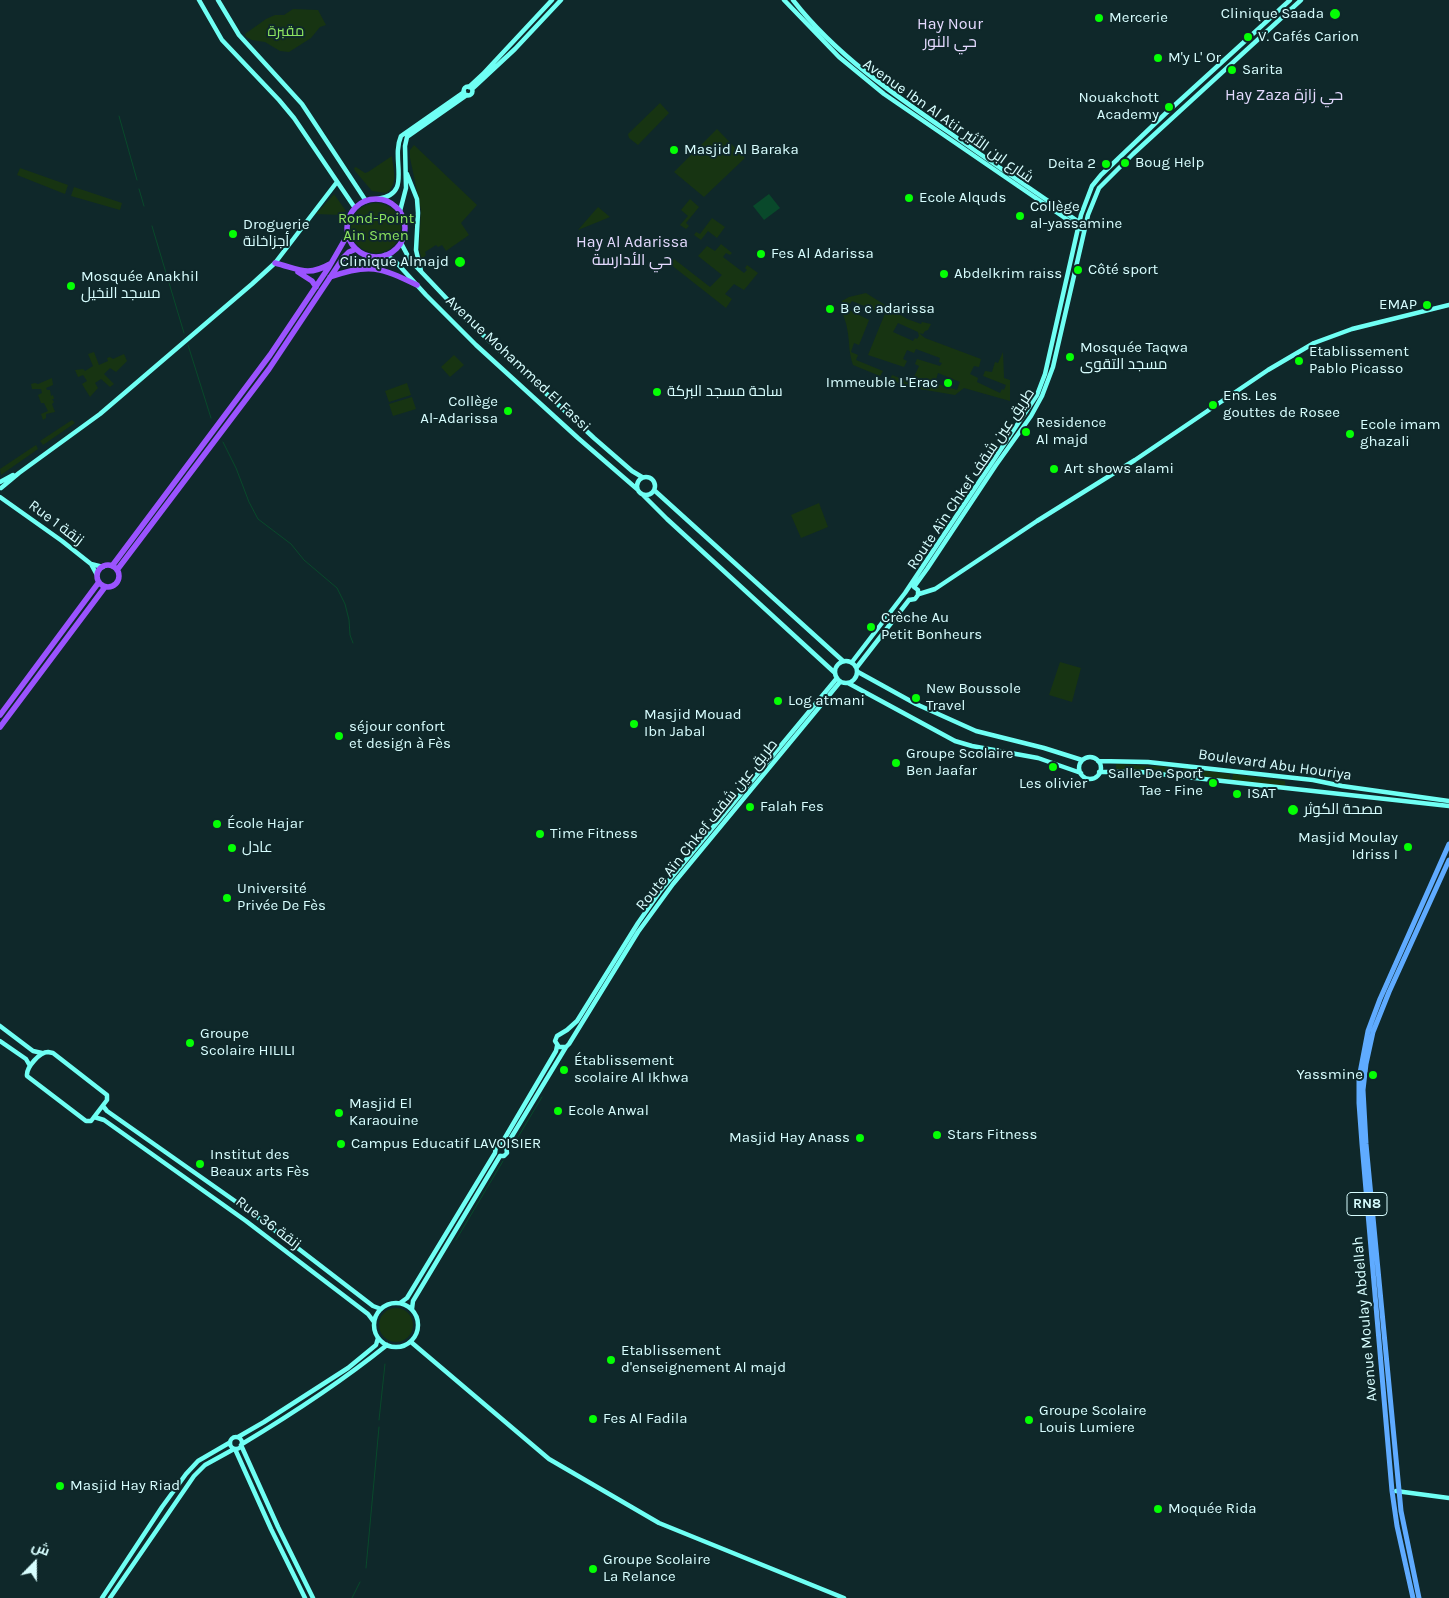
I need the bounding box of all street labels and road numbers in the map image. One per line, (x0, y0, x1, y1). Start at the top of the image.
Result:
street label: Avenue Ibn Al Atir شارع ابن الأثير (859, 55, 1037, 187)
street label: Avenue Mohammed El Fassi (442, 292, 594, 436)
street label: Route Aïn Chkef طريق عين شقف (903, 385, 1039, 573)
street label: Rue 1 زنقة (25, 496, 87, 550)
street label: Route Aïn Chkef طريق عين شقف (632, 736, 782, 914)
street label: Boulevard Abu Houriya (1197, 745, 1353, 785)
road number: RN8 (1347, 1192, 1387, 1216)
street label: Rue 36 زنقة (232, 1193, 304, 1253)
street label: Avenue Moulay Abdellah (1349, 1236, 1381, 1402)

